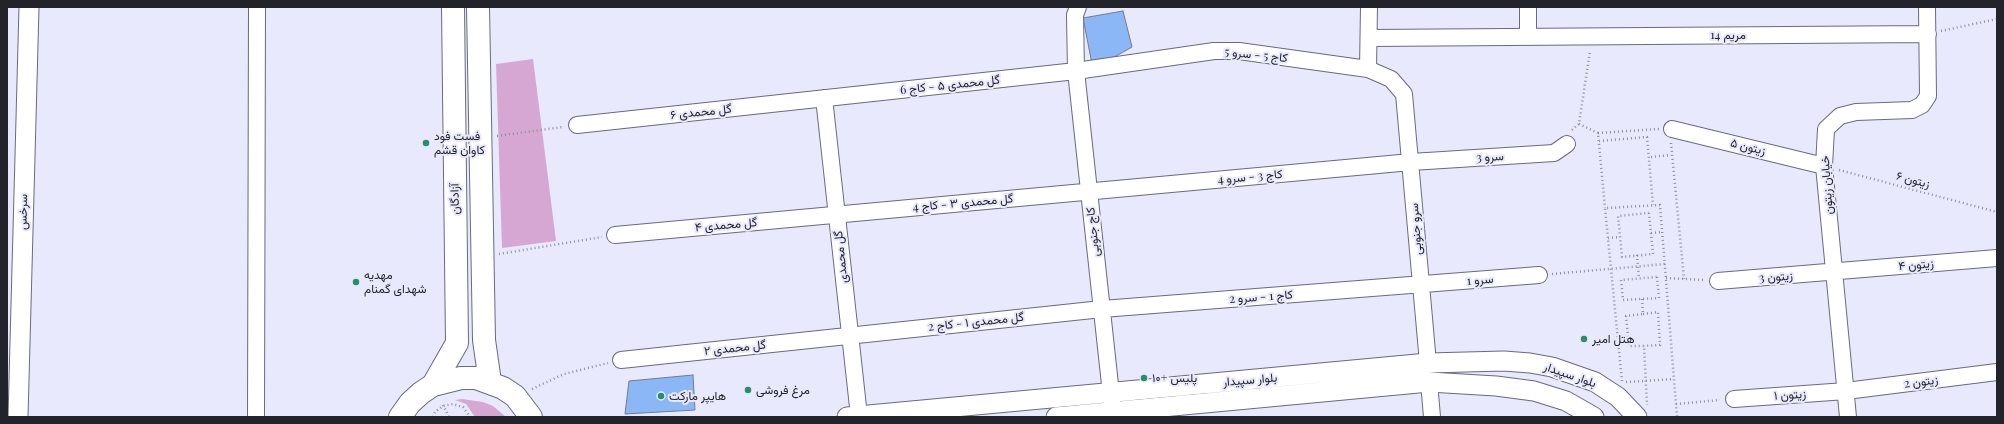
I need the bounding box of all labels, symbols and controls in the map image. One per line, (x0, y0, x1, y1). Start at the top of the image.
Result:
street label: مریم 14 (1710, 28, 1746, 42)
street label: کاج 5 - سرو 5 (1224, 45, 1288, 65)
street label: گل محمدی ۵ - کاج 6 (899, 73, 1001, 97)
street label: گل محمدی ۶ (670, 102, 732, 122)
place label: فست فود كاوان قشم (434, 129, 485, 157)
street label: زیتون ۵ (1729, 136, 1767, 158)
marker: فست فود كاوان قشم (421, 138, 431, 148)
street label: سرو 3 (1476, 149, 1504, 165)
street label: خیابان زیتون (1818, 155, 1836, 215)
street label: کاج 3 - سرو 4 (1217, 167, 1283, 187)
street label: زیتون ۶ (1895, 169, 1931, 191)
street label: آزادگان (448, 183, 462, 215)
street label: گل محمدی ۳ - کاج 4 (912, 191, 1014, 215)
street label: سرخس (15, 194, 31, 230)
street label: سرو جنوبی (1407, 203, 1425, 255)
street label: کاج جنوبی (1083, 207, 1103, 257)
street label: گل محمدی ۴ (694, 215, 758, 235)
street label: گل محمدی (831, 230, 851, 284)
street label: زیتون ۴ (1898, 256, 1934, 274)
place label: مهدیه شهدای گمنام (364, 268, 427, 296)
street label: زیتون 3 (1759, 269, 1793, 285)
street label: سرو 1 (1466, 272, 1494, 288)
marker: مهدیه شهدای گمنام (351, 277, 361, 287)
street label: کاج 1 - سرو 2 (1229, 288, 1293, 306)
street label: گل محمدی ۱ - کاج 2 (927, 310, 1025, 334)
place label: هتل امیر (1592, 332, 1635, 346)
marker: هتل امیر (1579, 334, 1589, 344)
street label: گل محمدی ۲ (703, 338, 767, 358)
street label: بلوار سپیدار (1542, 359, 1598, 391)
street label: بلوار سپیدار (1222, 370, 1278, 390)
place label: پلیس +۱۰ (1152, 371, 1197, 385)
marker: پلیس +۱۰ (1139, 373, 1149, 383)
street label: زیتون 2 (1903, 373, 1939, 391)
place label: مرغ فروشی (756, 383, 810, 397)
marker: مرغ فروشی (743, 385, 753, 395)
street label: زیتون ۱ (1774, 387, 1806, 403)
place label: هایپر مارکت (669, 389, 726, 403)
marker: هایپر مارکت (656, 391, 666, 401)

